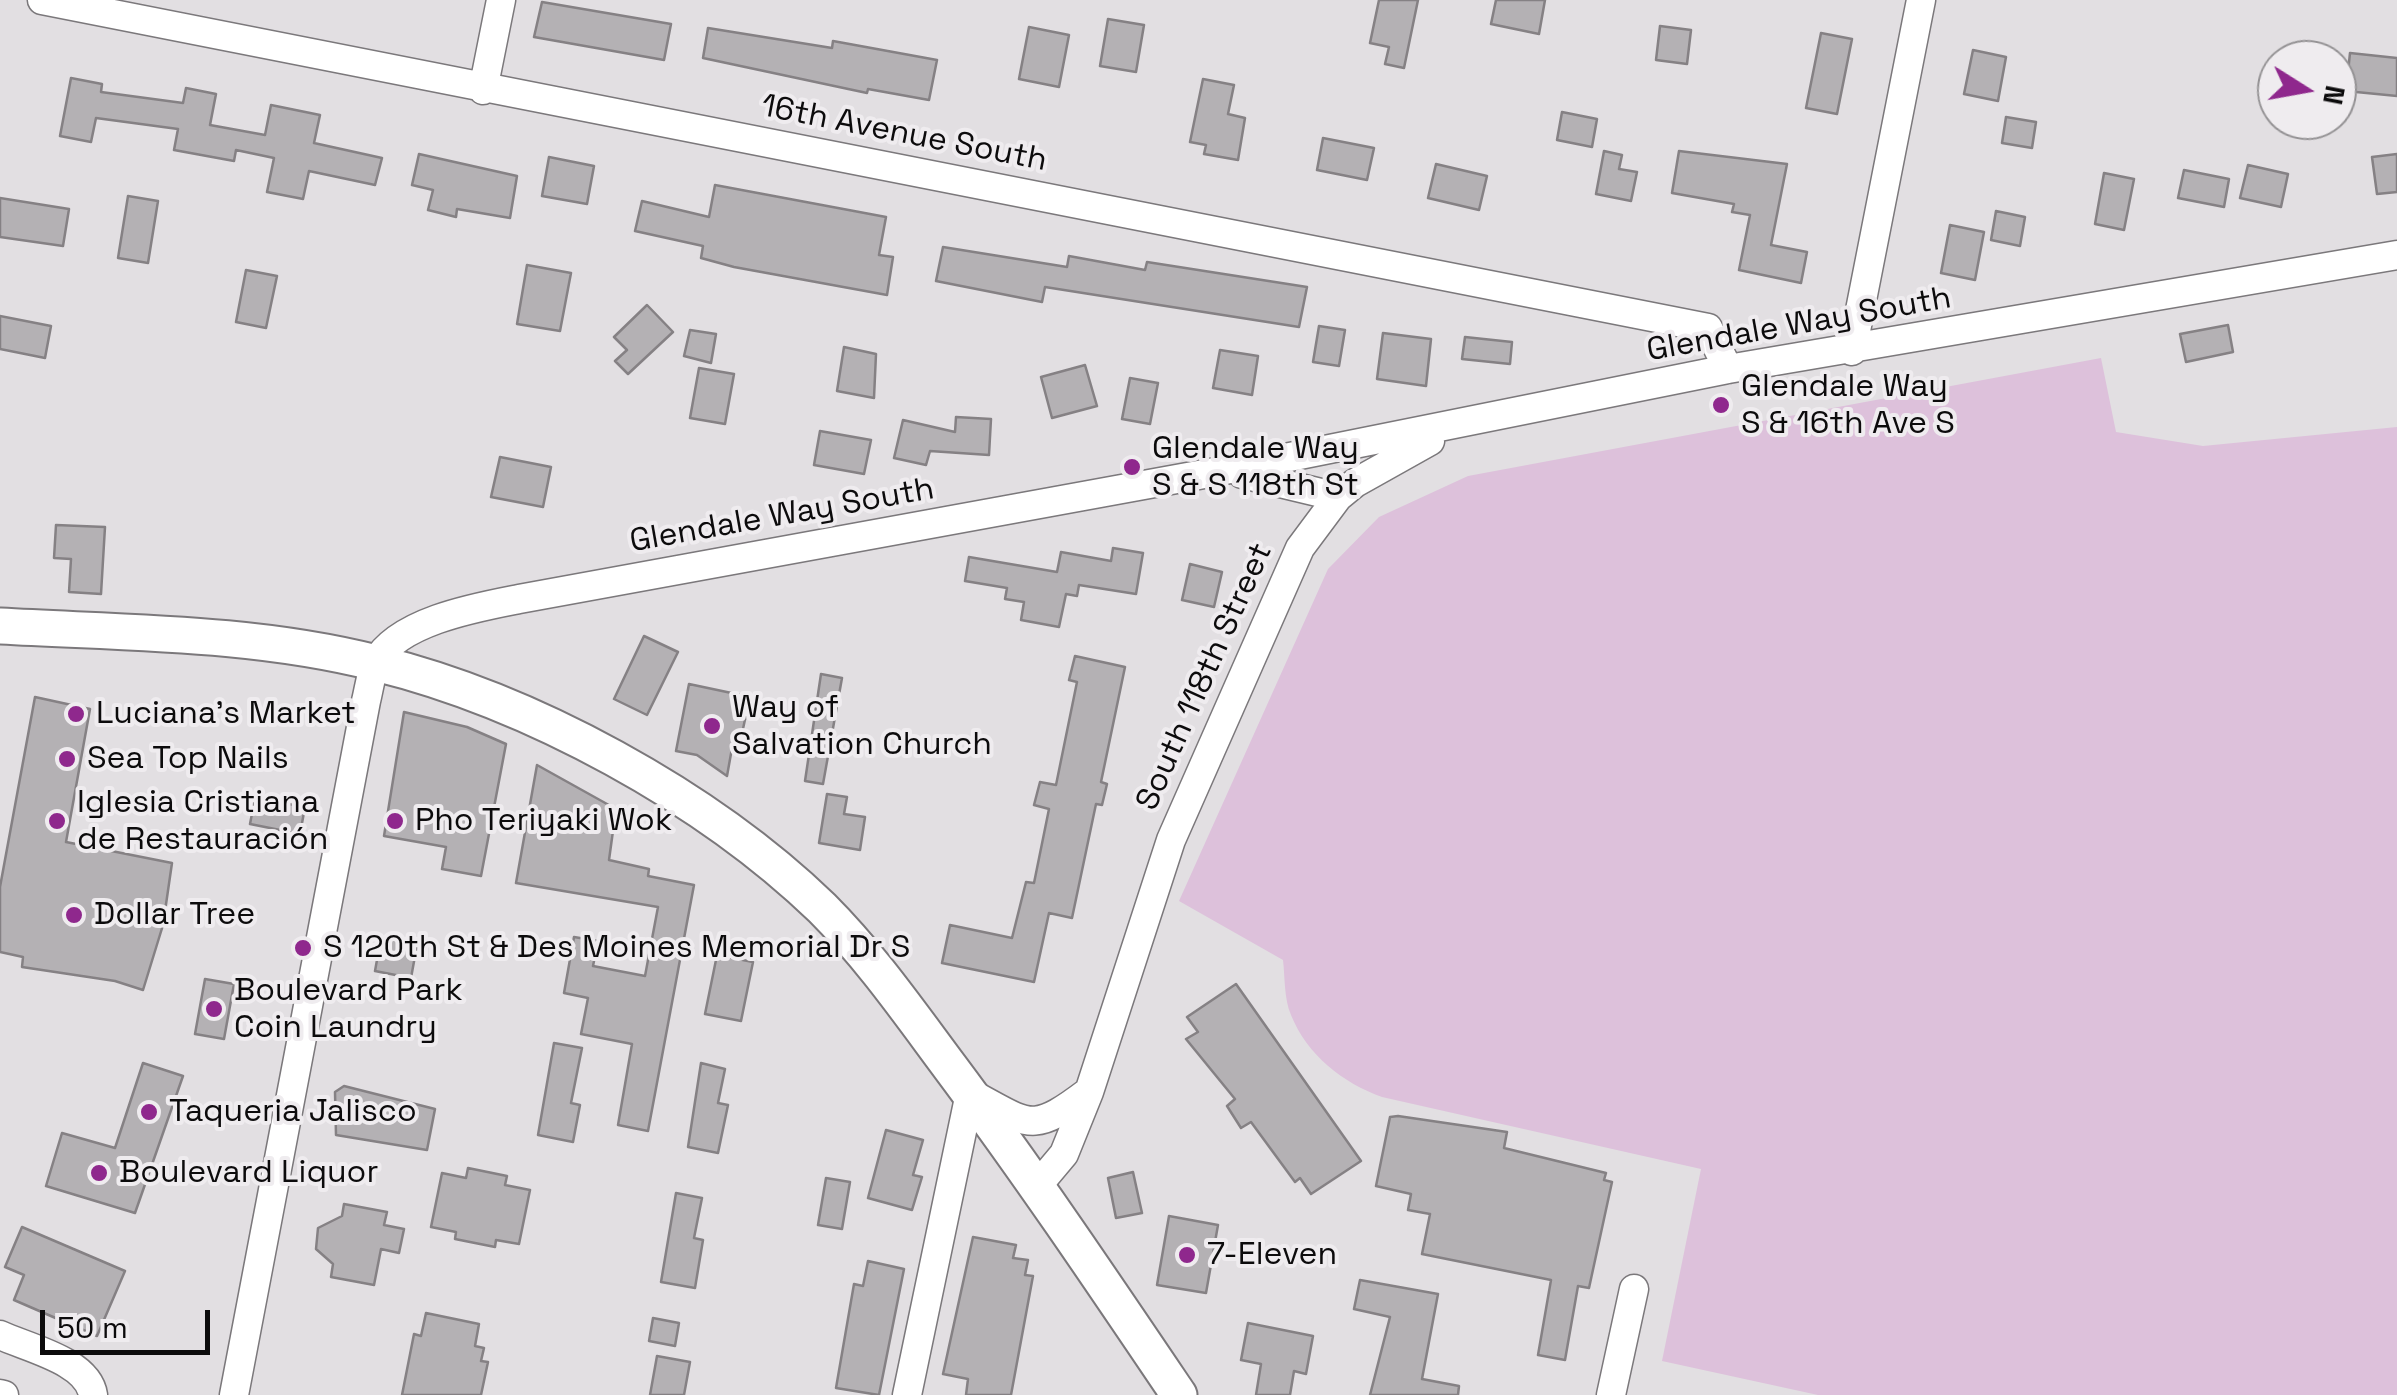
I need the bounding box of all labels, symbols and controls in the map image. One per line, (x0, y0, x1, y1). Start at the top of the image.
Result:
north arrow (2257, 40, 2357, 140)
text: N (2315, 83, 2354, 108)
street label: 16th Avenue South (758, 87, 1050, 181)
street label: Glendale Way South (1644, 279, 1954, 371)
place label: Glendale Way S & 16th Ave S (1741, 368, 1955, 443)
marker: Glendale Way S & 16th Ave S (1710, 394, 1732, 416)
place label: Glendale Way S & S 118th St (1152, 430, 1359, 505)
marker: Glendale Way S & S 118th St (1121, 456, 1143, 478)
street label: Glendale Way South (627, 470, 937, 562)
street label: South 118th Street (1129, 537, 1281, 817)
place label: Way of Salvation Church (732, 689, 992, 764)
place label: Luciana's Market (96, 695, 356, 733)
marker: Luciana's Market (65, 703, 87, 725)
marker: Way of Salvation Church (701, 715, 723, 737)
place label: Sea Top Nails (87, 740, 289, 778)
marker: Sea Top Nails (56, 748, 78, 770)
place label: Iglesia Cristiana de Restauración (77, 784, 328, 859)
place label: Pho Teriyaki Wok (415, 802, 672, 840)
marker: Iglesia Cristiana de Restauración (46, 810, 68, 832)
marker: Pho Teriyaki Wok (384, 810, 406, 832)
place label: Dollar Tree (94, 896, 255, 934)
marker: Dollar Tree (63, 904, 85, 926)
place label: S 120th St & Des Moines Memorial Dr S (323, 929, 910, 967)
marker: S 120th St & Des Moines Memorial Dr S (292, 937, 314, 959)
place label: Boulevard Park Coin Laundry (234, 972, 463, 1047)
marker: Boulevard Park Coin Laundry (203, 998, 225, 1020)
place label: Taqueria Jalisco (169, 1093, 417, 1131)
marker: Taqueria Jalisco (138, 1101, 160, 1123)
place label: Boulevard Liquor (119, 1154, 378, 1192)
marker: Boulevard Liquor (88, 1162, 110, 1184)
place label: 7-Eleven (1207, 1236, 1337, 1274)
marker: 7-Eleven (1176, 1244, 1198, 1266)
scale bar (45, 1290, 215, 1352)
text: 50 m (57, 1308, 128, 1347)

